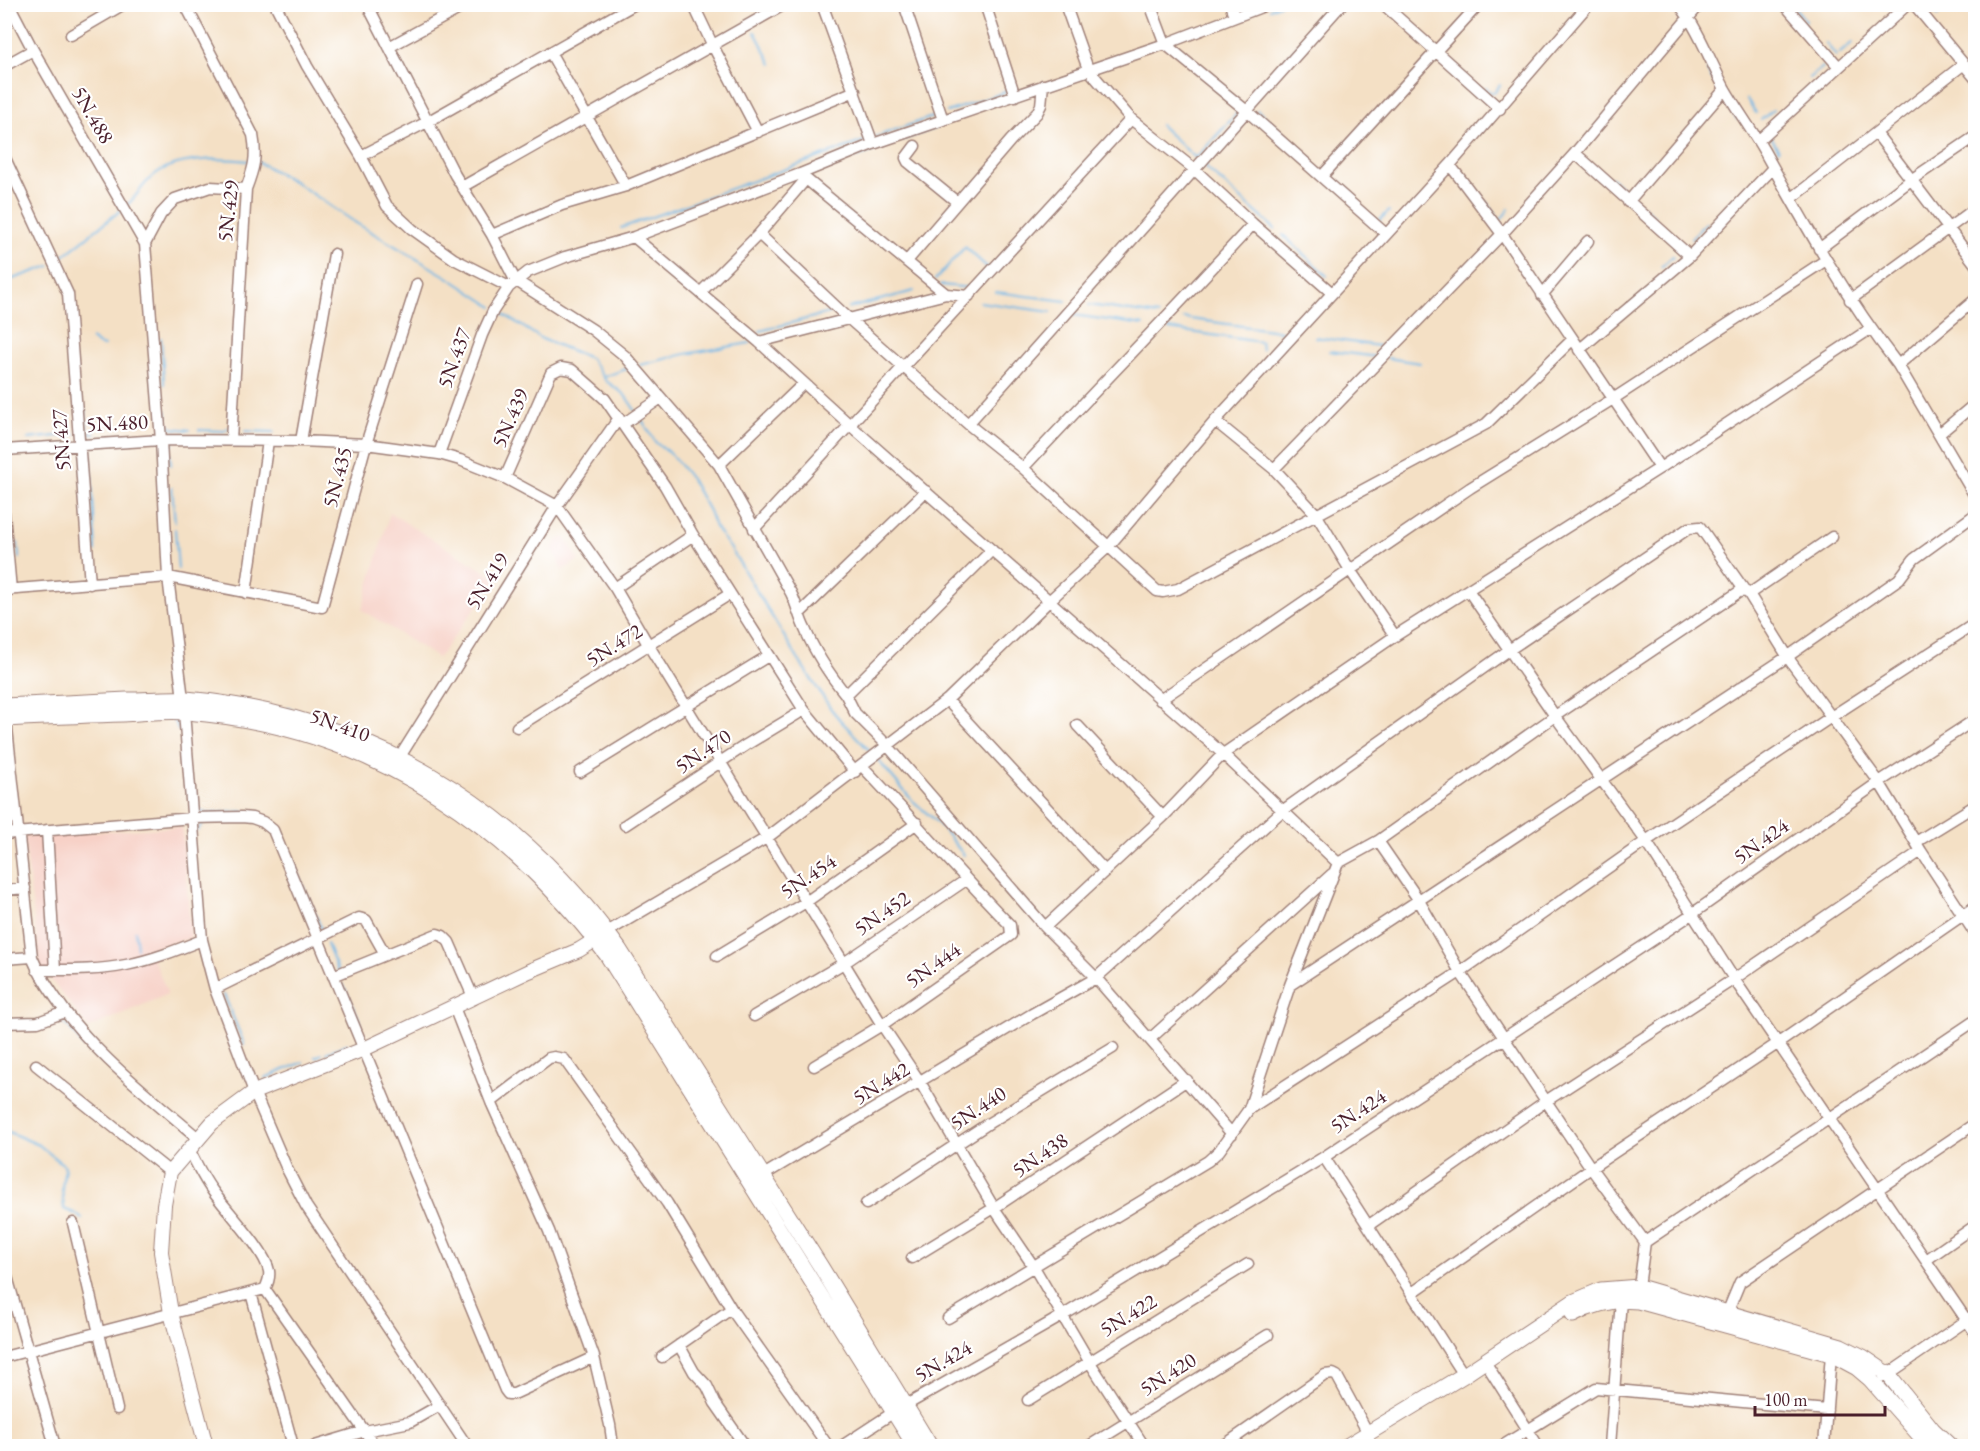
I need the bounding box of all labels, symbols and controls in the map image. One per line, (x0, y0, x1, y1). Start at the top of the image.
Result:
street label: 5N.488 (66, 81, 121, 148)
street label: 5N.429 (210, 179, 245, 243)
street label: 5N.437 (430, 323, 477, 391)
street label: 5N.439 (485, 384, 534, 452)
street label: 5N.427 (45, 407, 76, 472)
street label: 5N.480 (85, 407, 149, 438)
street label: 5N.435 (315, 444, 358, 510)
street label: 5N.419 (459, 547, 514, 614)
street label: 5N.472 (580, 617, 647, 672)
street label: 5N.410 (307, 701, 374, 748)
street label: 5N.470 (670, 722, 736, 779)
street label: 5N.424 (1728, 811, 1795, 869)
street label: 5N.454 (775, 847, 842, 904)
street label: 5N.452 (849, 884, 915, 941)
street label: 5N.444 (900, 935, 967, 993)
street label: 5N.442 (847, 1055, 914, 1110)
street label: 5N.440 (944, 1079, 1011, 1136)
street label: 5N.424 (1324, 1082, 1392, 1139)
street label: 5N.438 (1007, 1126, 1073, 1183)
street label: 5N.422 (1094, 1287, 1161, 1342)
street label: 5N.424 (909, 1333, 977, 1388)
street label: 5N.420 (1134, 1346, 1201, 1401)
scale bar (1755, 1379, 1886, 1417)
text: 100 m (1764, 1388, 1808, 1411)

